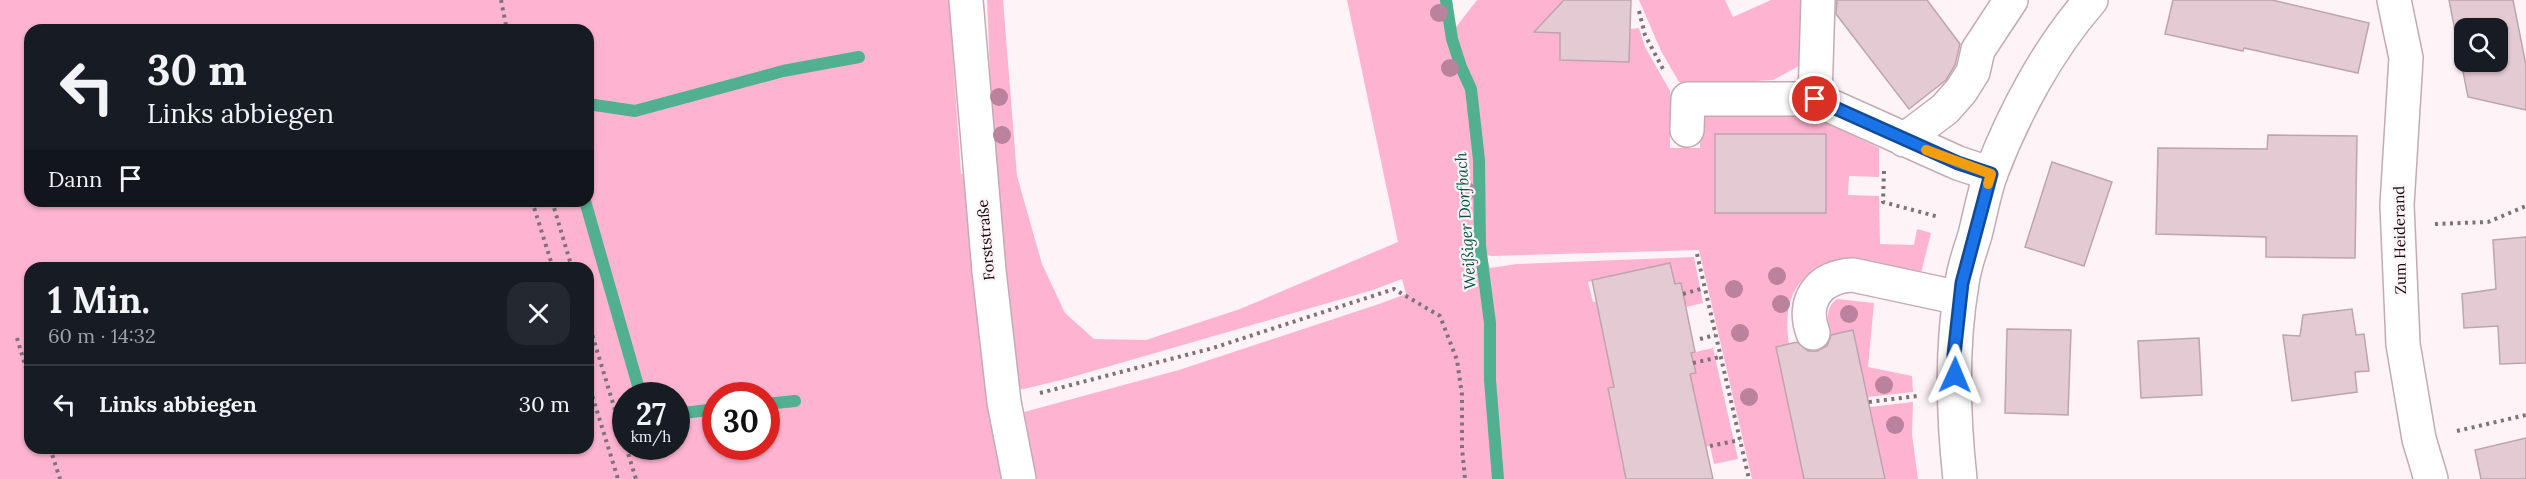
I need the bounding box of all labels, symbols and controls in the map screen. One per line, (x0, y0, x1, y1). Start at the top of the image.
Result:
map controls (2454, 18, 2508, 72)
button: search (2454, 18, 2508, 72)
text: 30 m (147, 43, 247, 97)
icon: left (48, 48, 126, 126)
pin (1789, 73, 1840, 124)
icon: arrive (1798, 82, 1831, 115)
text: Links abbiegen (147, 96, 334, 130)
water label: Weißiger Dorfbach (1450, 152, 1480, 290)
icon: arrive (114, 162, 147, 195)
text: Dann (48, 165, 102, 193)
street label: Zum Heiderand (2389, 186, 2410, 294)
street label: Forststraße (972, 199, 999, 281)
text: 1 Min. (48, 277, 150, 323)
button: close (507, 282, 570, 345)
text: 60 m · 14:32 (48, 323, 156, 348)
position arrow (1923, 343, 1987, 407)
speed limit sign: 30 (702, 382, 780, 460)
icon: left (48, 388, 81, 421)
text: Links abbiegen (99, 390, 257, 418)
text: 30 m (519, 390, 570, 418)
text: 27 (636, 395, 666, 433)
text: km/h (631, 427, 671, 446)

